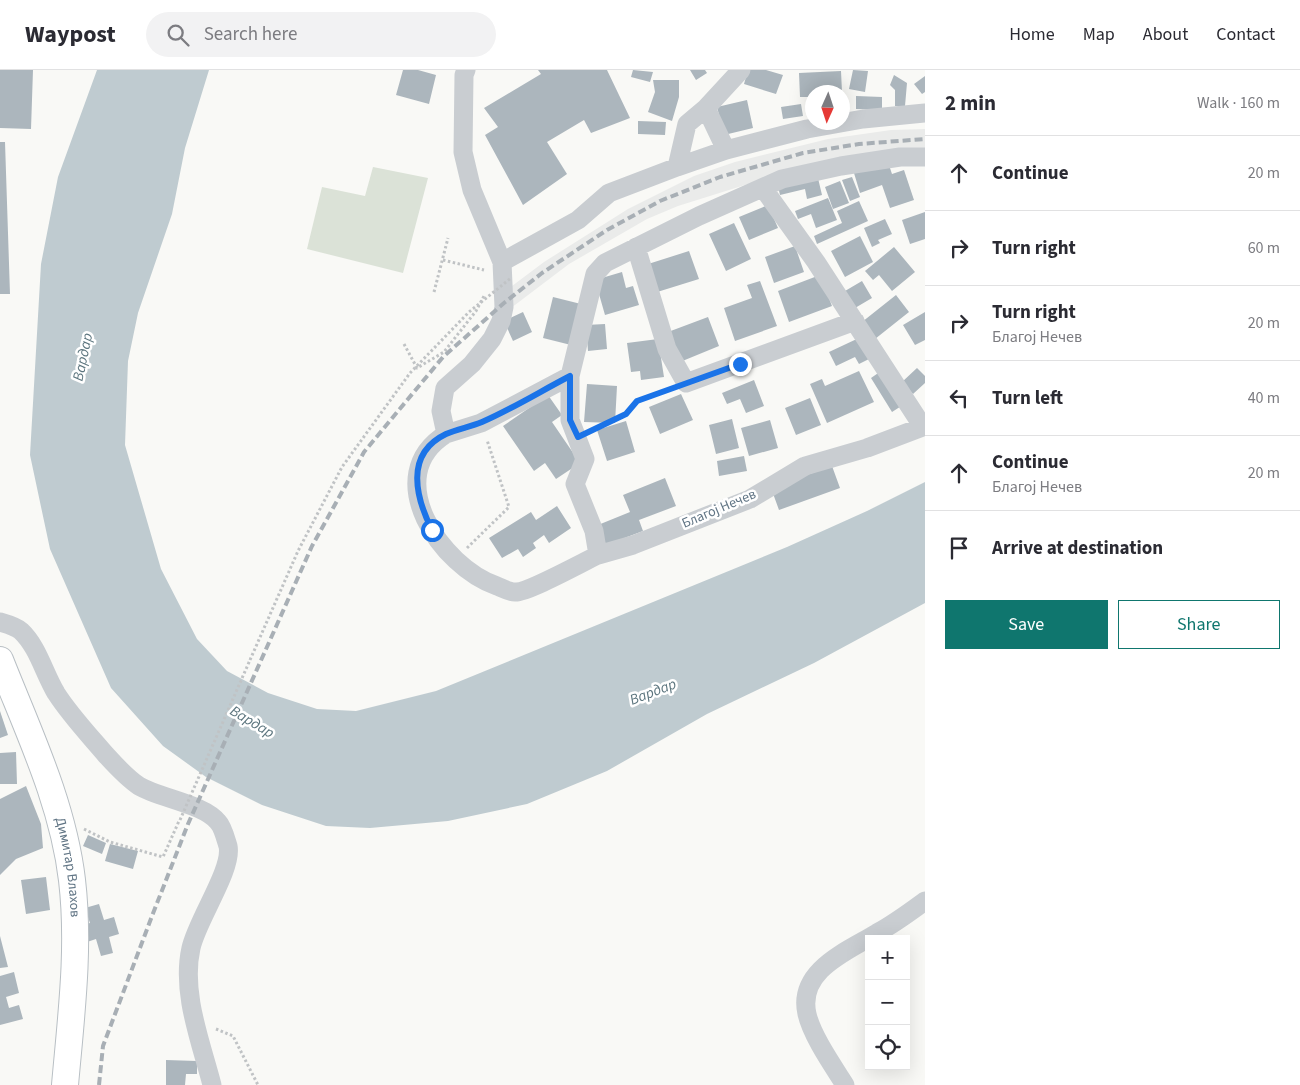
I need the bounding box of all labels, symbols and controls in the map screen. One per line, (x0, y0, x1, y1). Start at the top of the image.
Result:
search box (146, 12, 496, 57)
text: Waypost (25, 17, 116, 52)
icon: search (164, 21, 192, 49)
text: Search here (204, 21, 297, 48)
text: Home (1009, 22, 1055, 47)
text: Map (1083, 22, 1115, 47)
text: About (1143, 22, 1188, 47)
text: Contact (1216, 22, 1275, 47)
north arrow (805, 85, 850, 130)
text: 2 min (945, 88, 996, 118)
text: Walk · 160 m (1197, 92, 1280, 114)
icon: ahead (945, 159, 973, 187)
text: Continue (992, 160, 1069, 187)
text: 20 m (1248, 162, 1280, 184)
icon: right (945, 234, 973, 262)
text: Turn right (992, 235, 1076, 262)
text: 60 m (1248, 237, 1280, 259)
text: Turn right (992, 299, 1076, 326)
icon: right (945, 309, 973, 337)
text: 20 m (1248, 312, 1280, 334)
text: Благој Нечев (992, 326, 1082, 348)
water label: Вардар (68, 331, 98, 383)
route end (729, 353, 752, 376)
icon: left (945, 384, 973, 412)
text: Turn left (992, 385, 1063, 412)
text: 40 m (1248, 387, 1280, 409)
text: Continue (992, 449, 1069, 476)
icon: ahead (945, 459, 973, 487)
text: 20 m (1248, 462, 1280, 484)
text: Благој Нечев (992, 476, 1082, 498)
street label: Благој Нечев (679, 484, 759, 534)
route start (421, 519, 444, 542)
icon: arrive (945, 534, 973, 562)
text: Arrive at destination (992, 535, 1163, 562)
button: Save (945, 600, 1108, 649)
button: Share (1118, 600, 1280, 649)
water label: Вардар (627, 674, 679, 710)
water label: Вардар (226, 701, 278, 743)
street label: Димитар Влахов (50, 815, 85, 918)
map controls (865, 935, 910, 1070)
button: + (865, 935, 910, 980)
button: − (865, 980, 910, 1025)
button: locate (865, 1025, 910, 1070)

